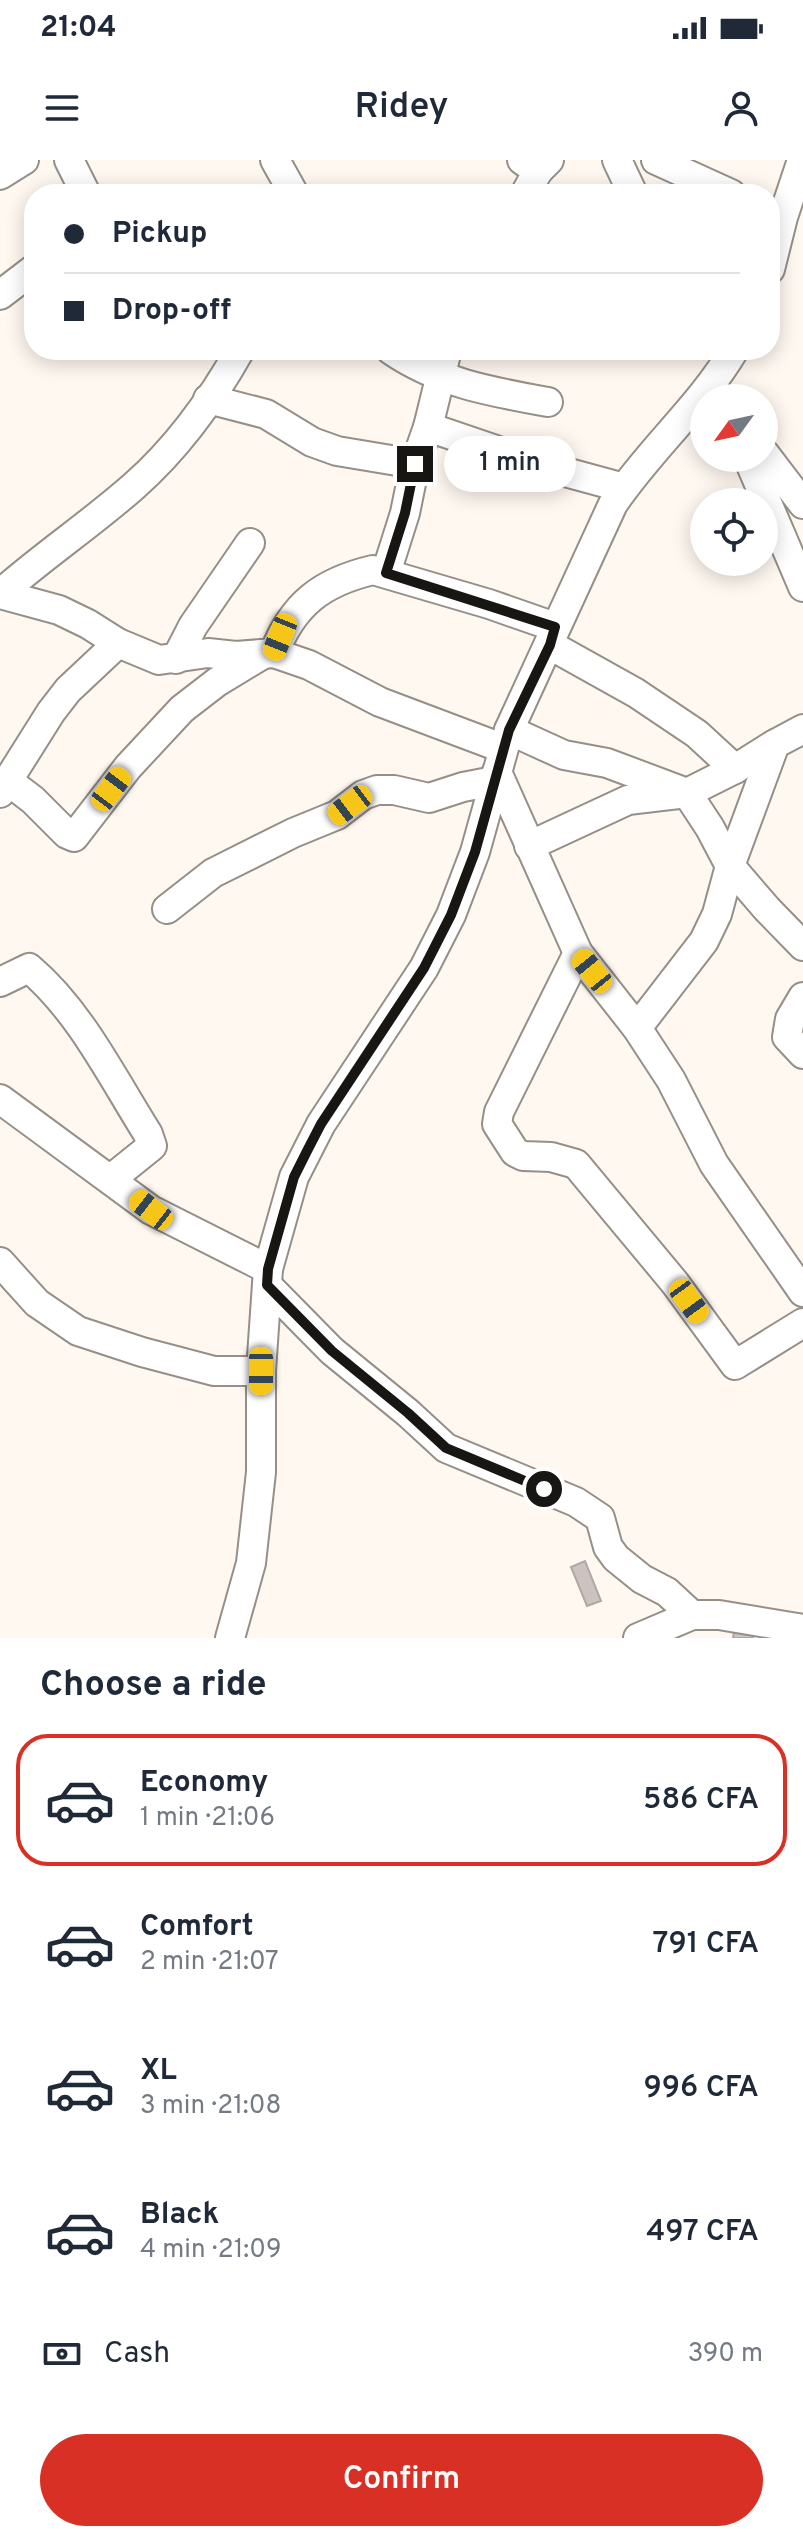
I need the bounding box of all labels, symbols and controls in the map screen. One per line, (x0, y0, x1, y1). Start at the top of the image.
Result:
text: 21:04 (40, 10, 117, 47)
text: Ridey (354, 85, 449, 131)
icon: menu (40, 86, 84, 130)
icon: person (719, 86, 763, 130)
text: Pickup (112, 216, 207, 253)
text: Drop-off (112, 293, 231, 330)
north arrow (690, 384, 778, 472)
map controls (690, 384, 778, 576)
callout: 1 min (443, 436, 575, 492)
route end (397, 446, 433, 482)
text: 1 min (479, 447, 541, 480)
button: locate (690, 488, 778, 576)
car (260, 610, 300, 664)
car (87, 763, 135, 815)
car (324, 781, 376, 829)
car (568, 945, 616, 997)
car (125, 1186, 177, 1234)
car (665, 1275, 713, 1327)
car (249, 1347, 273, 1395)
route start (526, 1471, 562, 1507)
text: Choose a ride (40, 1663, 266, 1709)
icon: car (44, 1764, 116, 1836)
text: Economy (140, 1765, 268, 1802)
text: 586 CFA (643, 1782, 759, 1819)
text: 1 min · 21:06 (140, 1802, 275, 1835)
icon: car (44, 1908, 116, 1980)
text: Comfort (140, 1909, 253, 1946)
text: 791 CFA (652, 1926, 759, 1963)
text: 2 min · 21:07 (140, 1946, 278, 1979)
icon: car (44, 2052, 116, 2124)
text: XL (140, 2053, 177, 2090)
text: 996 CFA (644, 2070, 759, 2107)
text: 3 min · 21:08 (140, 2090, 281, 2123)
icon: car (44, 2196, 116, 2268)
text: Black (140, 2197, 219, 2234)
text: 497 CFA (646, 2214, 759, 2251)
text: 4 min · 21:09 (140, 2234, 281, 2267)
icon: cash (40, 2332, 84, 2376)
text: Cash (104, 2336, 170, 2373)
text: 390 m (688, 2338, 763, 2371)
button: Confirm (40, 2434, 763, 2526)

